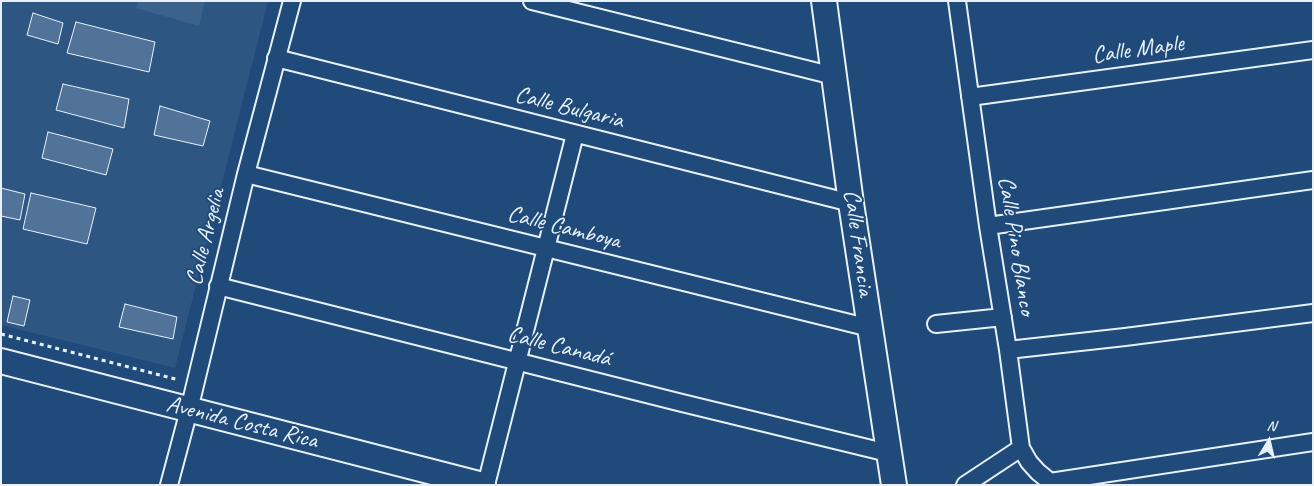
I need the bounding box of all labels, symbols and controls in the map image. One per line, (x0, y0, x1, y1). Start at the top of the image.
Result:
street label: Calle Maple (1090, 29, 1186, 71)
street label: Calle Bulgaria (512, 81, 626, 135)
street label: Calle Pino Blanco (991, 175, 1041, 317)
street label: Calle Argelia (180, 186, 232, 288)
street label: Calle Francia (836, 188, 880, 298)
street label: Calle Camboya (504, 200, 624, 256)
street label: Calle Canadá (504, 320, 614, 374)
street label: Avenida Costa Rica (163, 390, 321, 456)
north arrow (1244, 416, 1294, 466)
text: N (1266, 417, 1277, 435)

